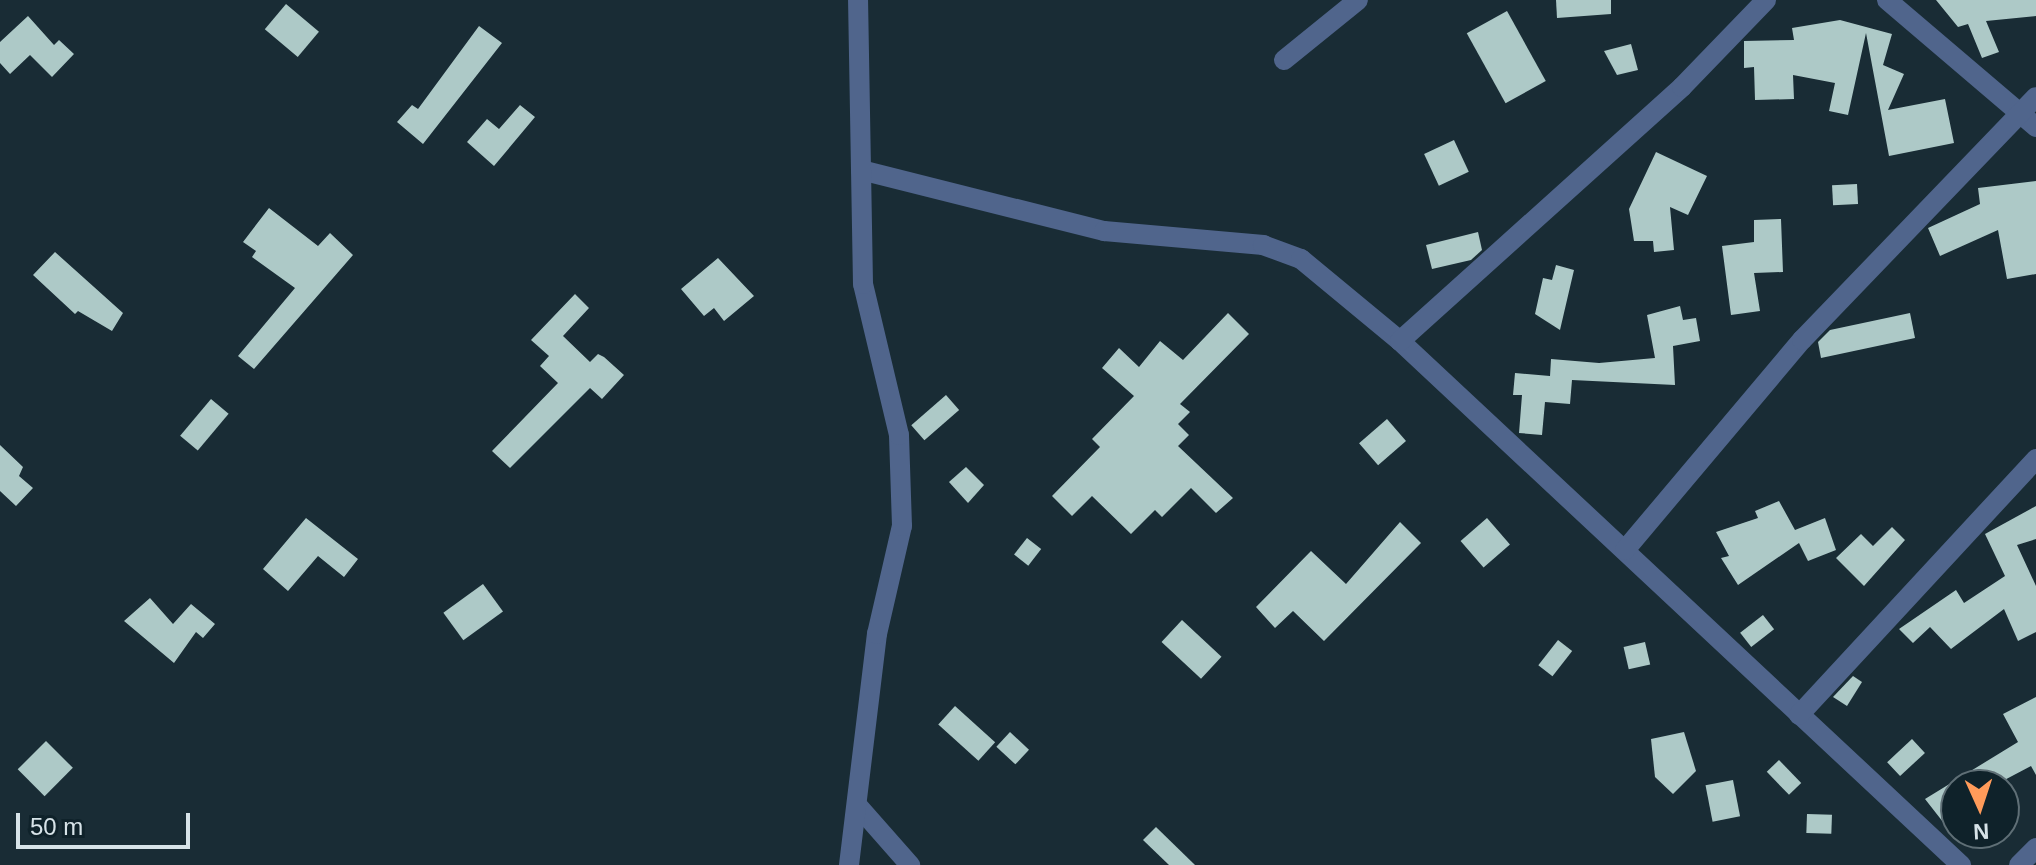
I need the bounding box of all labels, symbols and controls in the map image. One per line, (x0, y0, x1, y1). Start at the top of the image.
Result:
north arrow (1940, 769, 2020, 849)
scale bar (20, 797, 194, 847)
text: 50 m (30, 813, 83, 840)
text: N (1973, 819, 1990, 844)

